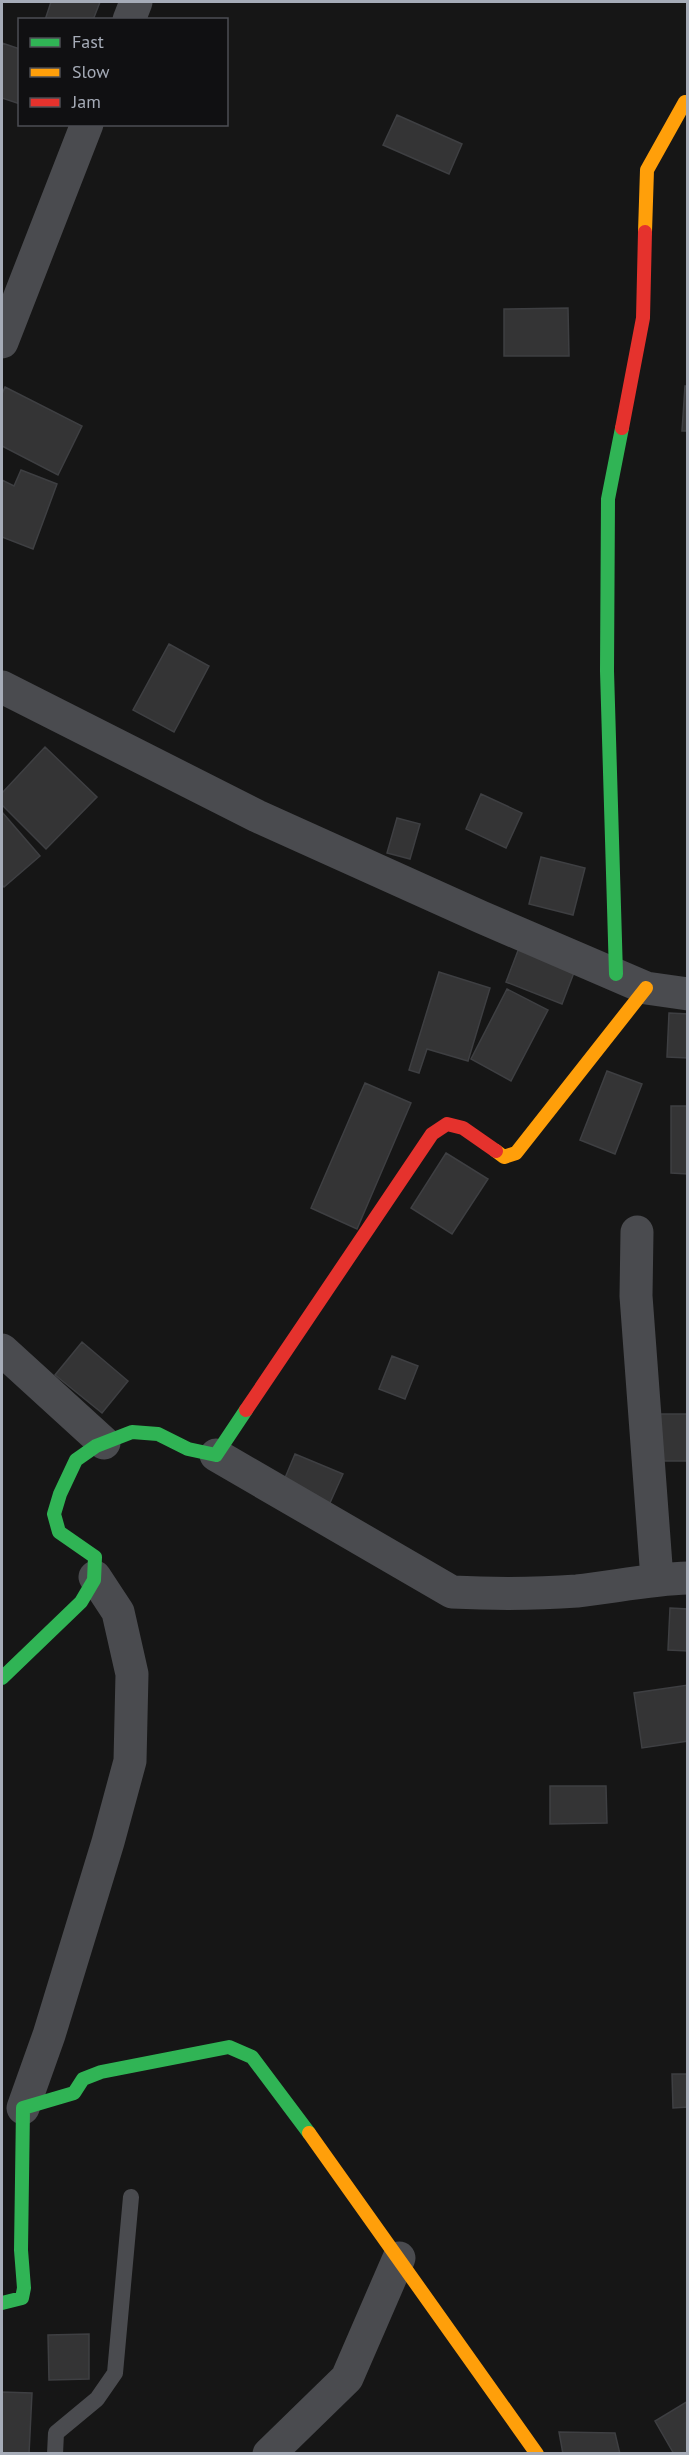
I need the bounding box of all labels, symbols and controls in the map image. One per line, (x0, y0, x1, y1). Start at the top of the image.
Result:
legend (18, 18, 228, 126)
text: Fast (72, 30, 104, 53)
text: Slow (72, 60, 110, 83)
text: Jam (71, 90, 101, 113)

